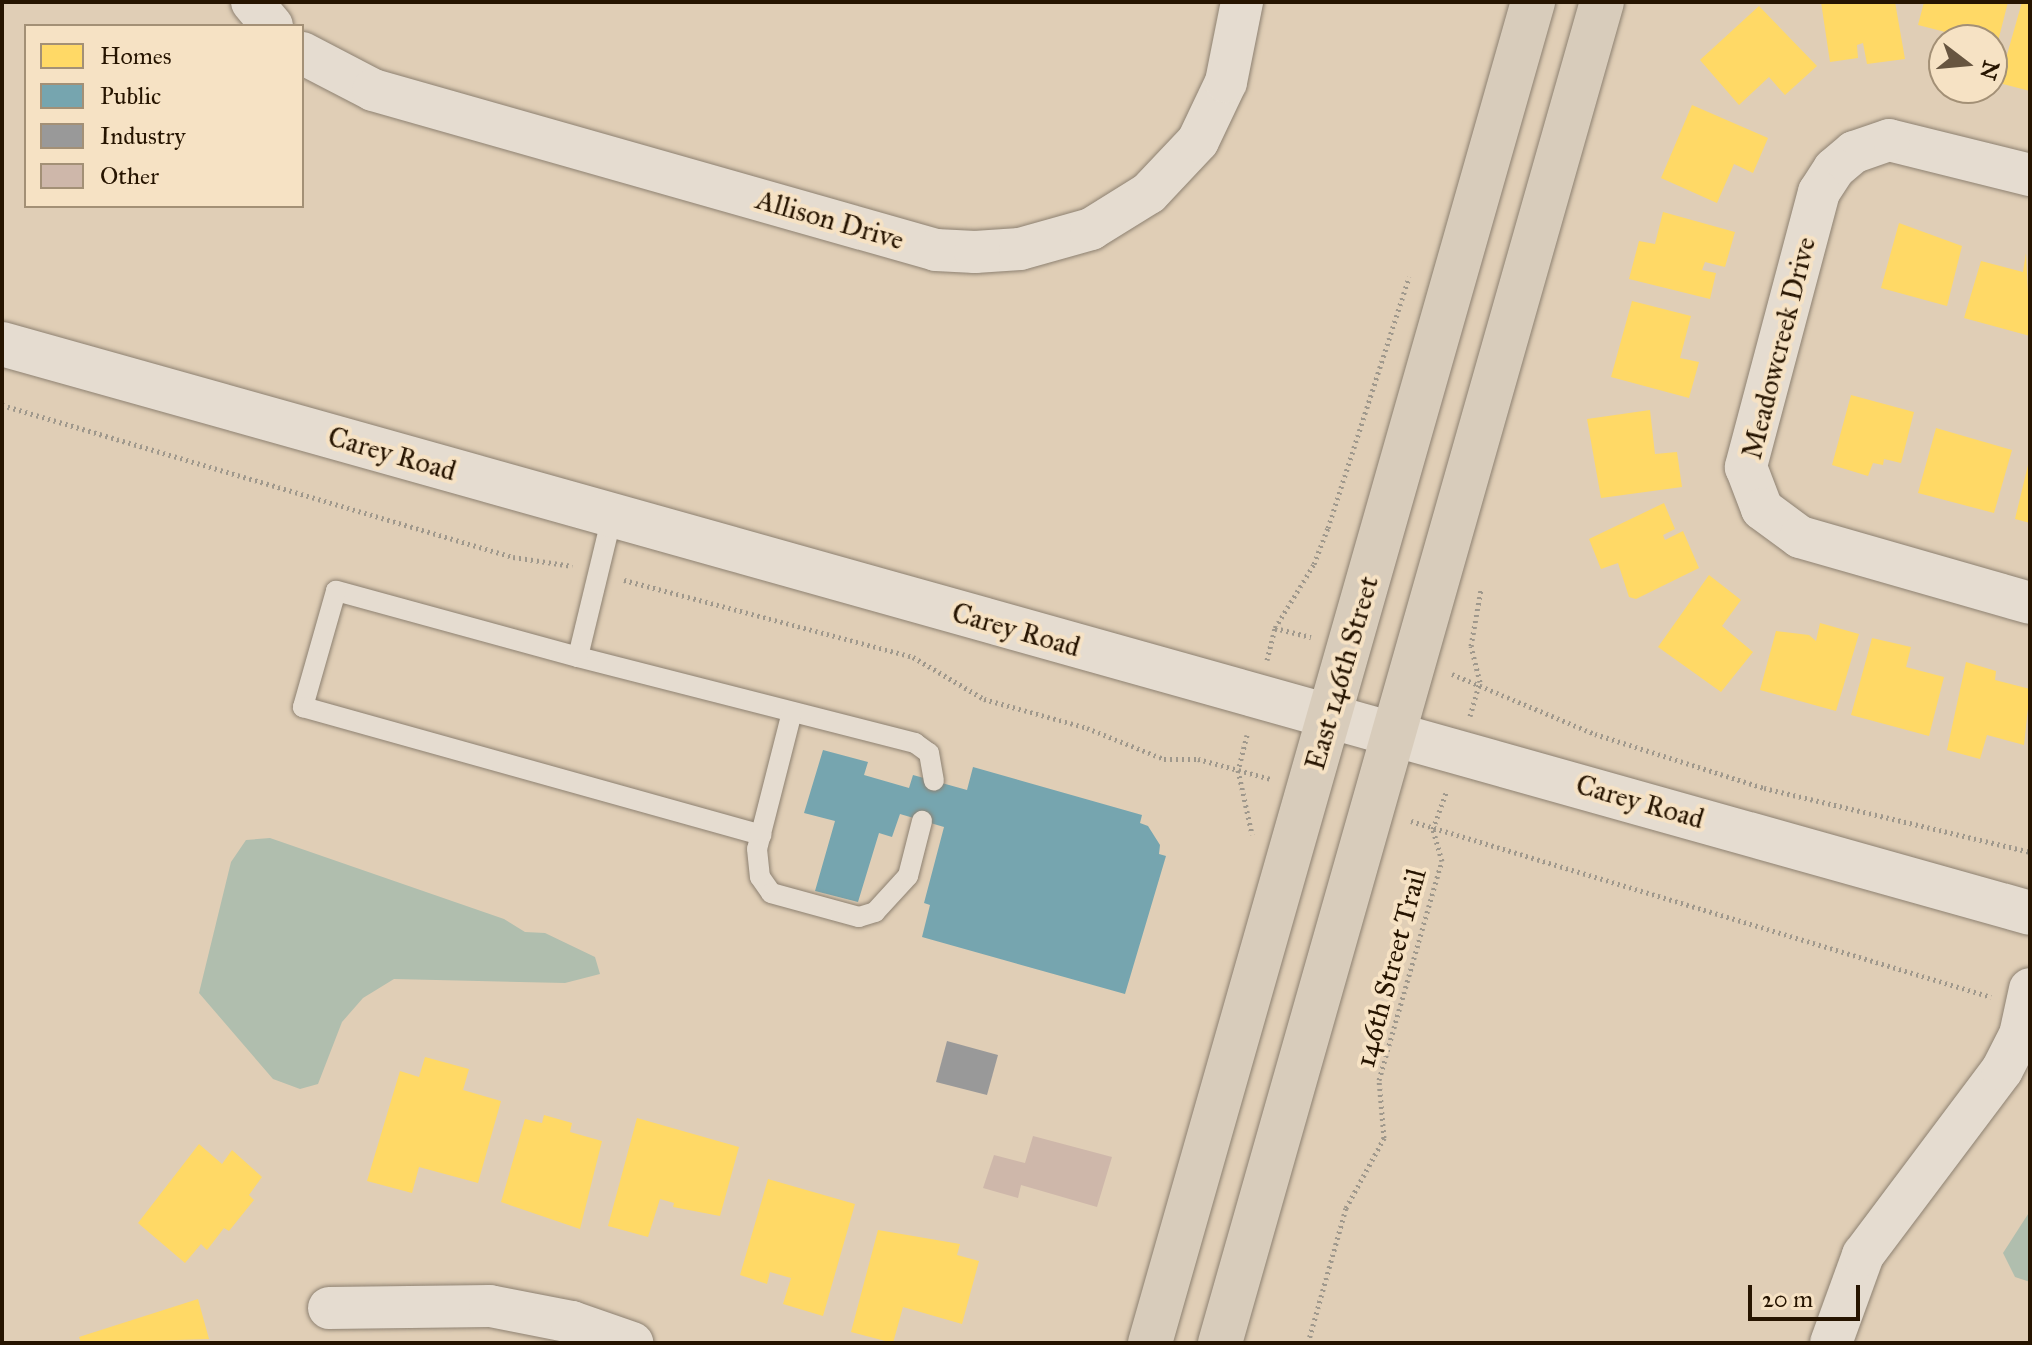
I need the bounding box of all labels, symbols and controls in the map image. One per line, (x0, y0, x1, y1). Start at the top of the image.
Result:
legend (24, 24, 304, 208)
north arrow (1928, 24, 2008, 104)
text: Homes (100, 41, 172, 71)
text: N (1974, 57, 2005, 83)
text: Public (100, 81, 161, 111)
text: Industry (100, 121, 186, 151)
text: Other (100, 161, 159, 191)
street label: Allison Drive (752, 183, 908, 257)
street label: Meadowcreek Drive (1735, 233, 1823, 463)
street label: Carey Road (324, 420, 460, 488)
street label: East 146th Street (1298, 572, 1386, 774)
street label: Carey Road (948, 596, 1084, 664)
street label: Carey Road (1572, 768, 1708, 836)
street label: 146th Street Trail (1348, 865, 1434, 1071)
scale bar (1752, 1269, 1864, 1319)
text: 20 m (1762, 1284, 1813, 1314)

